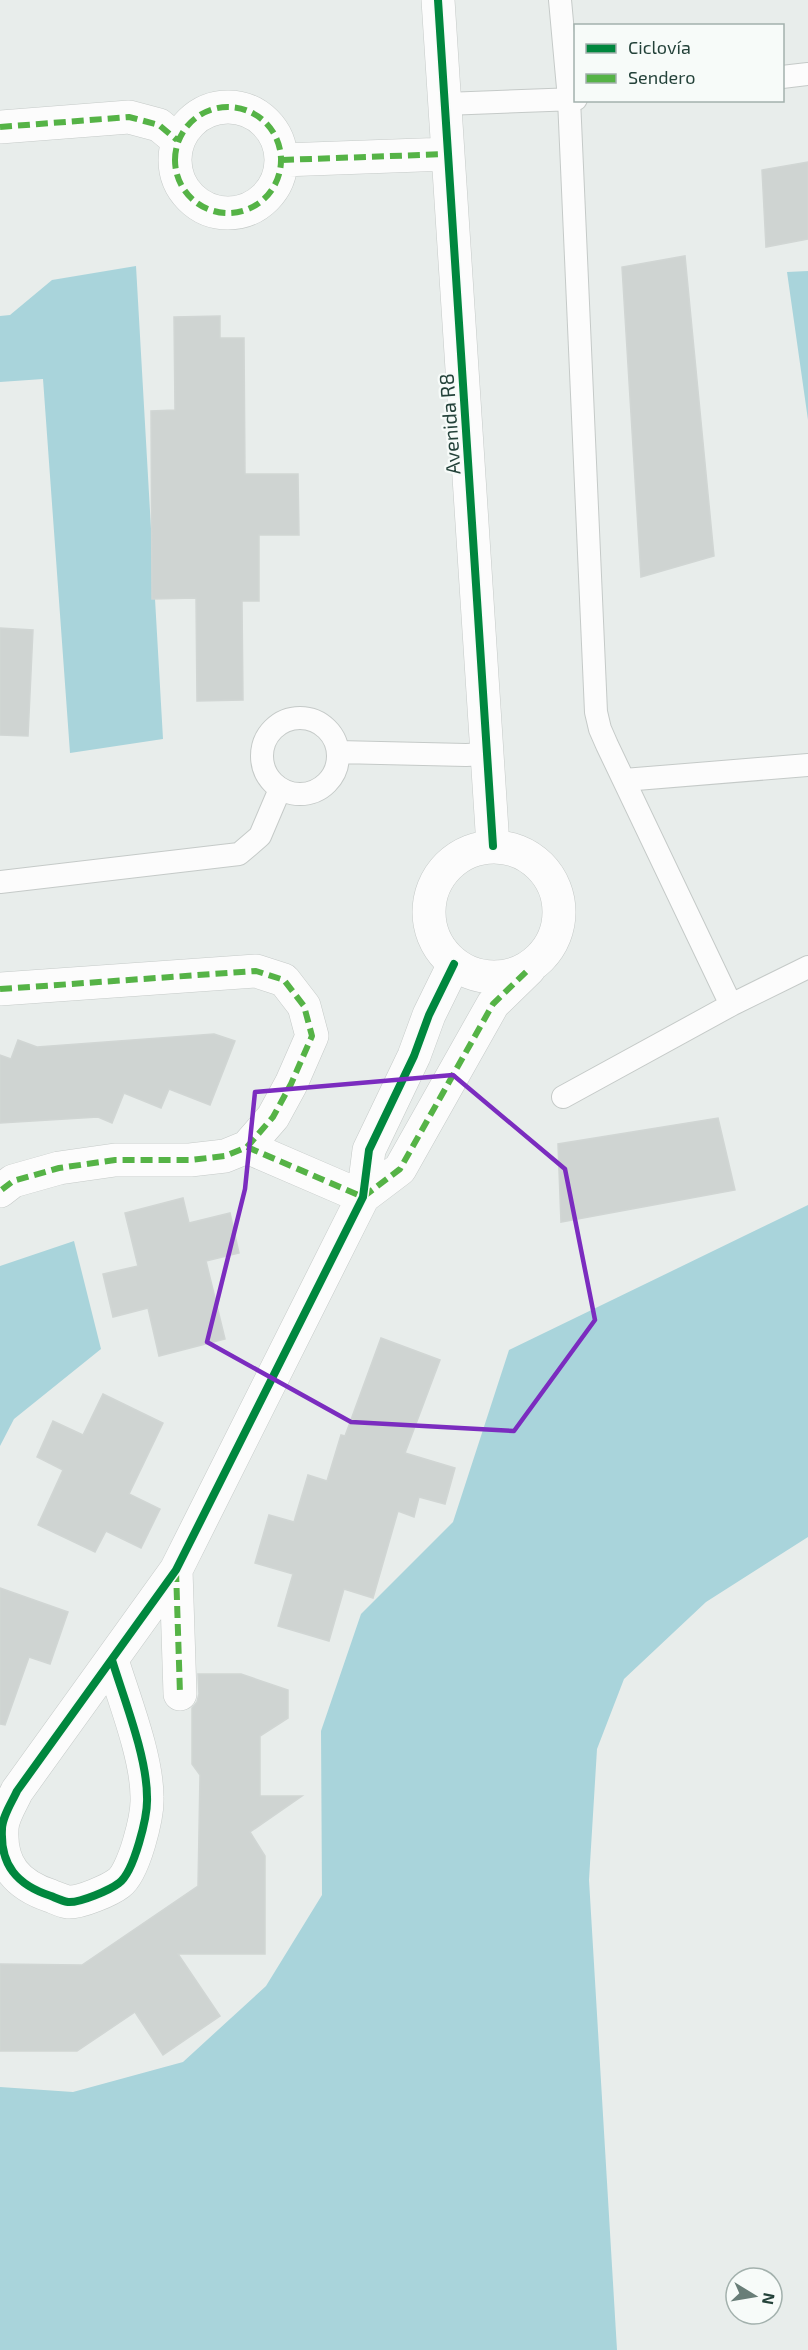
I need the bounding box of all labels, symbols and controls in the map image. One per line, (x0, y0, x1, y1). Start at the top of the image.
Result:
legend (574, 24, 784, 102)
text: Ciclovía (628, 36, 691, 58)
text: Sendero (628, 66, 695, 88)
street label: Avenida R8 (433, 373, 465, 475)
north arrow (724, 2266, 784, 2326)
text: N (759, 2291, 780, 2306)

